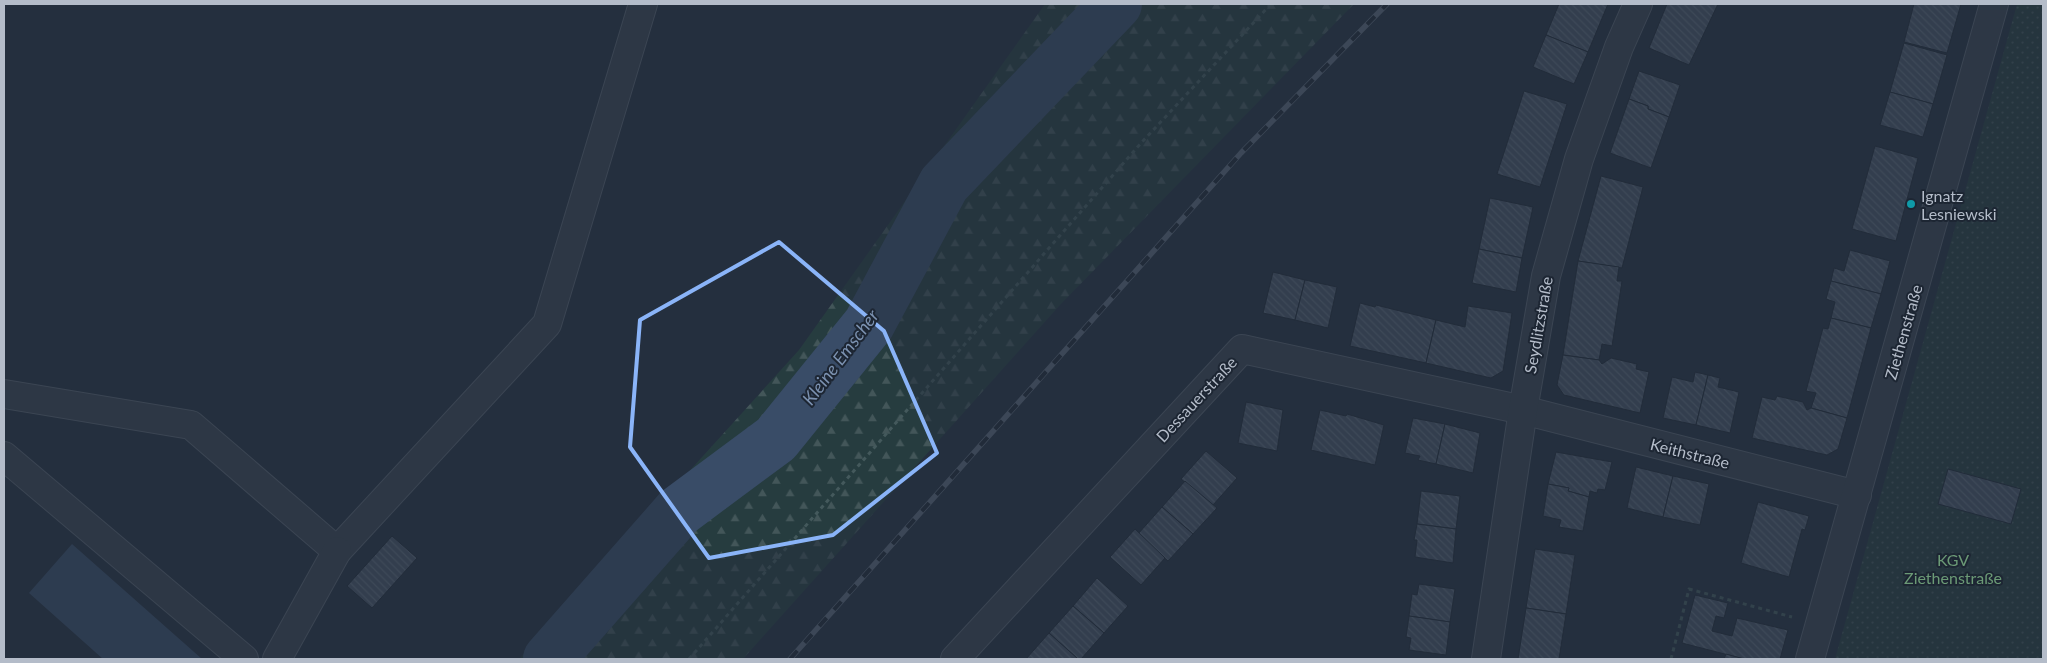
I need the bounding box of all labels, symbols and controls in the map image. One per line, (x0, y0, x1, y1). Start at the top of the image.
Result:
place label: Ignatz Lesniewski (1921, 186, 1997, 223)
marker: Ignatz Lesniewski (1905, 198, 1917, 210)
street label: Seydlitzstraße (1520, 275, 1556, 375)
street label: Ziethenstraße (1880, 282, 1926, 382)
water label: Kleine Emscher (797, 304, 883, 409)
street label: Dessauerstraße (1152, 352, 1240, 446)
street label: Keithstraße (1648, 434, 1732, 472)
park label: KGV Ziethenstraße (1904, 550, 2002, 587)

